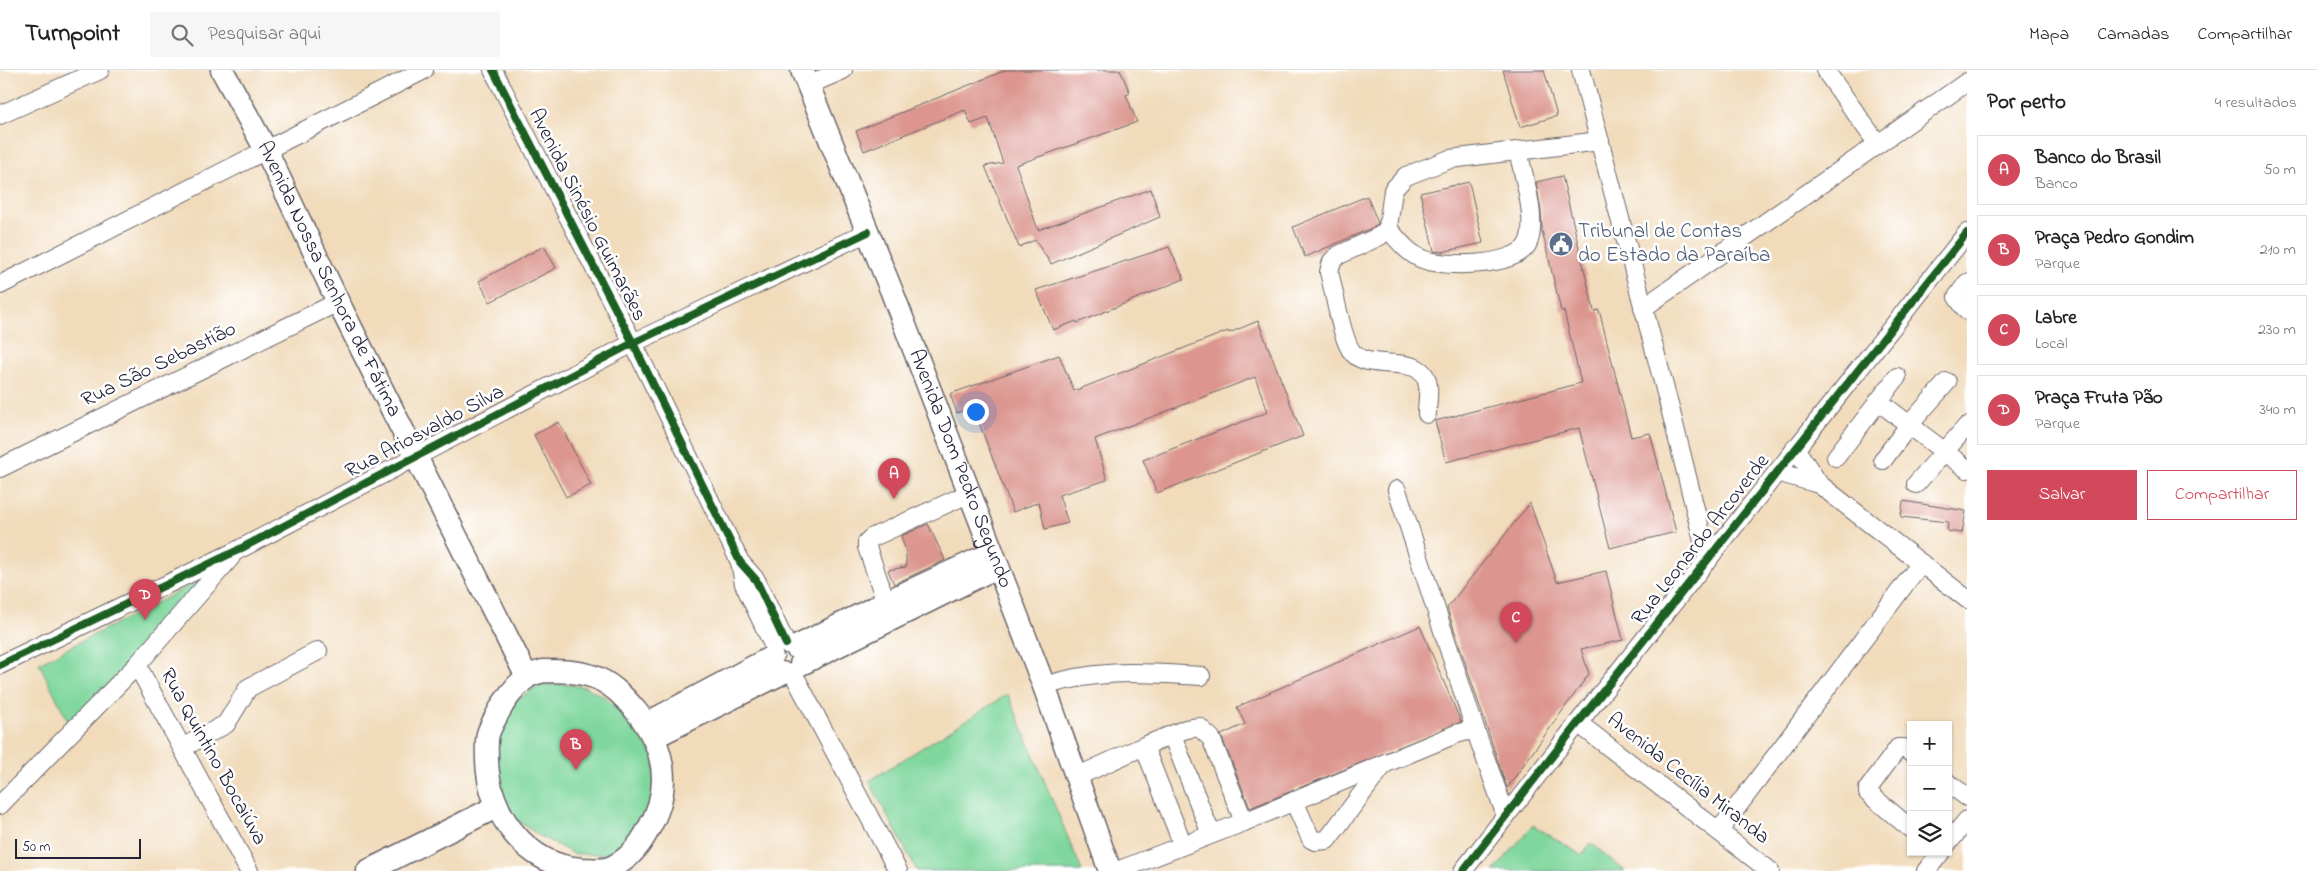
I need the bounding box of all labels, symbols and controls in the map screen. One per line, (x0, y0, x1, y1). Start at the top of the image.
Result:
search box (150, 12, 500, 57)
text: Turnpoint (25, 17, 120, 52)
icon: search (168, 21, 196, 49)
text: Pesquisar aqui (208, 21, 321, 48)
text: Mapa (2029, 22, 2069, 48)
text: Camadas (2097, 22, 2170, 48)
text: Compartilhar (2198, 22, 2292, 48)
text: Por perto (1987, 88, 2066, 118)
text: 4 resultados (2215, 91, 2297, 115)
street label: Avenida Sinésio Guimarães (520, 103, 654, 327)
street label: Avenida Nossa Senhora de Fátima (249, 136, 409, 422)
text: Banco do Brasil (2035, 145, 2161, 172)
text: A (1999, 158, 2009, 182)
text: 50 m (2264, 158, 2296, 182)
text: Banco (2035, 172, 2078, 196)
place label: Tribunal de Contas do Estado da Paraíba (1578, 217, 1770, 271)
text: Praça Pedro Gondim (2035, 225, 2194, 252)
public building icon: Tribunal de Contas do Estado da Paraíba (1548, 231, 1574, 257)
text: B (1999, 238, 2009, 262)
text: 210 m (2260, 238, 2296, 262)
text: Parque (2035, 252, 2080, 276)
text: Labre (2035, 305, 2077, 332)
street label: Rua São Sebastião (77, 314, 242, 415)
text: C (2000, 318, 2008, 342)
text: 230 m (2258, 318, 2296, 342)
text: Local (2035, 332, 2068, 356)
street label: Avenida Dom Pedro Segundo (901, 345, 1020, 593)
street label: Rua Ariosvaldo Silva (340, 377, 510, 487)
text: Praça Fruta Pão (2035, 385, 2163, 412)
text: D (1998, 398, 2010, 422)
text: 340 m (2259, 398, 2296, 422)
your location (963, 399, 989, 425)
text: Parque (2035, 412, 2080, 436)
street label: Rua Leonardo Arcoverde (1625, 448, 1778, 632)
pin: A (878, 458, 910, 499)
button: Salvar (1987, 470, 2137, 520)
button: Compartilhar (2147, 470, 2297, 520)
pin: D (129, 579, 161, 620)
pin: C (1500, 602, 1532, 643)
street label: Rua Quintino Bocaiúva (152, 663, 274, 851)
street label: Avenida Cecília Miranda (1600, 706, 1776, 852)
map controls (1907, 721, 1952, 856)
button: + (1907, 721, 1952, 766)
pin: B (560, 729, 592, 770)
button: − (1907, 766, 1952, 811)
button: layers (1907, 811, 1952, 856)
scale bar (15, 836, 141, 859)
text: 50 m (22, 837, 50, 858)

